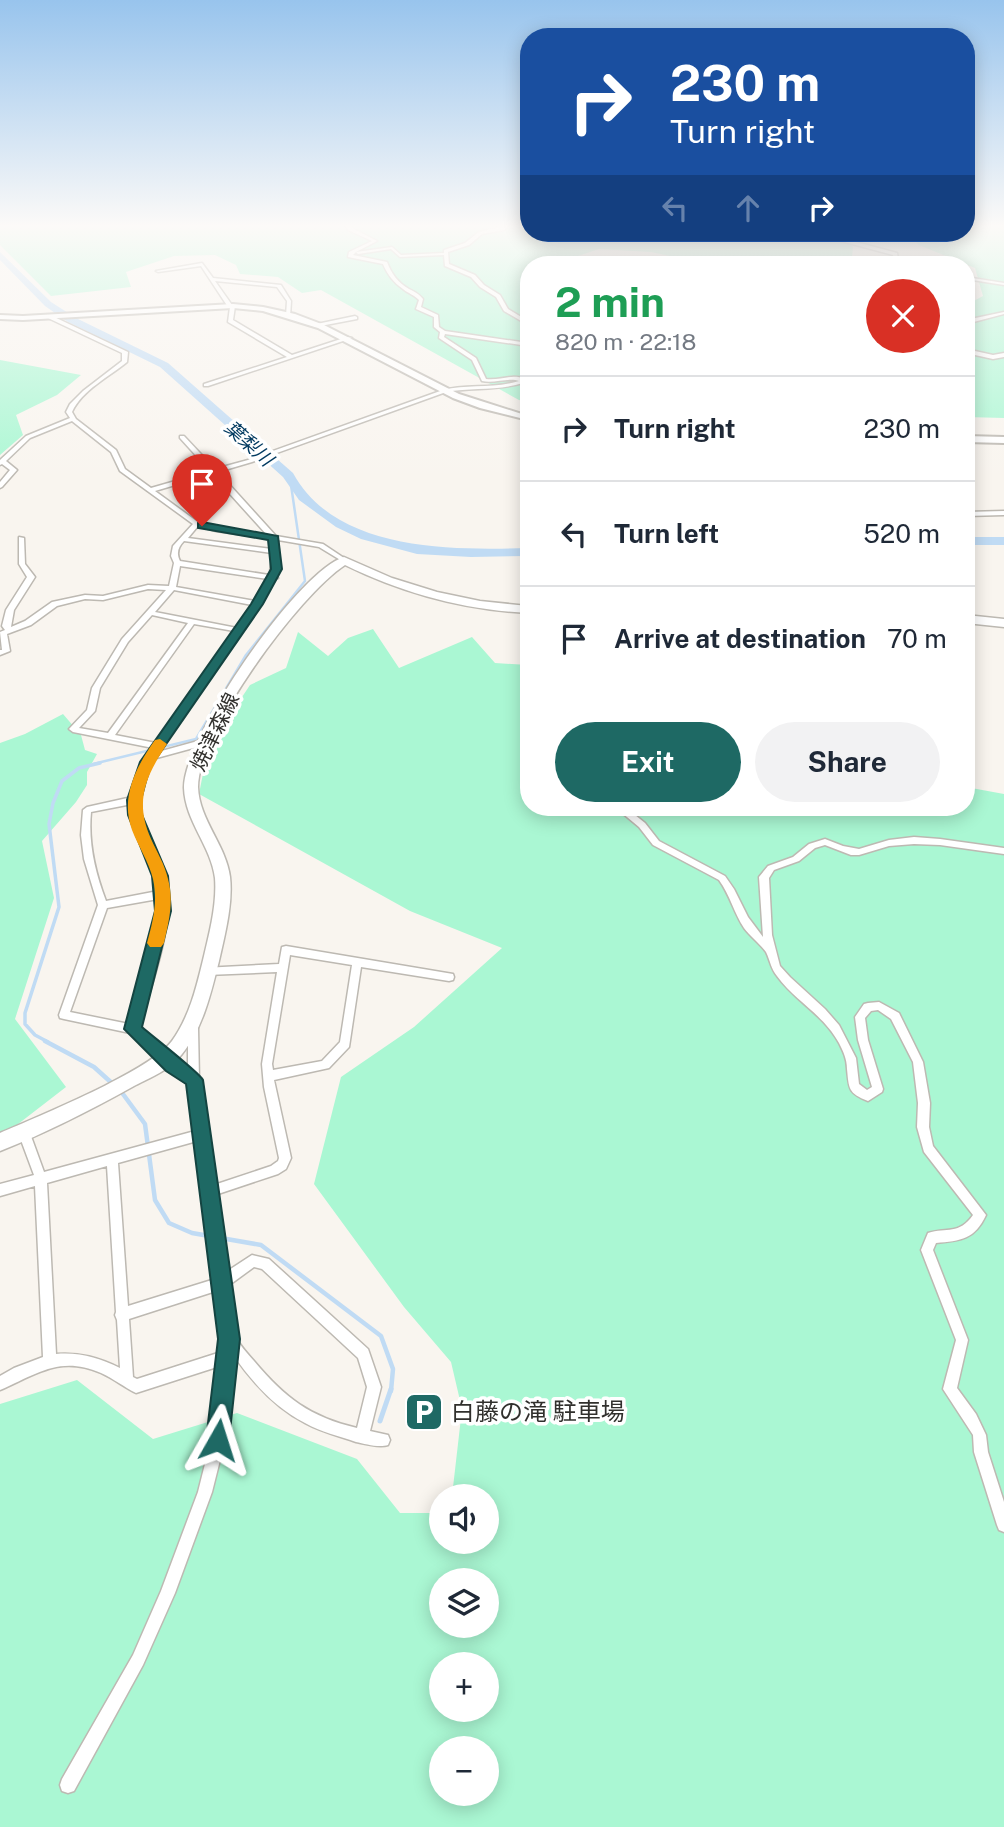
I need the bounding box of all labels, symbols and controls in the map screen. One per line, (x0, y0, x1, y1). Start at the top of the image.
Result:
text: 230 m (670, 54, 820, 112)
icon: right (555, 56, 646, 147)
text: Turn right (670, 113, 815, 150)
icon: left (656, 189, 694, 227)
icon: ahead (729, 189, 767, 227)
icon: right (802, 189, 840, 227)
text: 2 min (555, 277, 665, 326)
button: close (866, 279, 940, 353)
text: 820 m · 22:18 (555, 328, 696, 355)
icon: right (555, 410, 593, 448)
text: Turn right (614, 413, 736, 444)
text: 230 m (864, 413, 940, 444)
water label: 葉梨川 (220, 416, 279, 472)
pin (172, 454, 232, 526)
icon: arrive (183, 465, 221, 503)
icon: left (555, 515, 593, 553)
text: Turn left (614, 518, 719, 549)
text: 520 m (863, 518, 940, 549)
icon: arrive (555, 620, 593, 658)
text: Arrive at destination (614, 623, 866, 654)
text: 70 m (887, 623, 947, 654)
street label: 焼津森線 (185, 689, 244, 775)
button: Exit (555, 722, 741, 802)
button: Share (755, 722, 940, 802)
parking icon: 白藤の滝 駐車場 (403, 1391, 445, 1433)
place label: 白藤の滝 駐車場 (451, 1397, 625, 1425)
position arrow (181, 1403, 255, 1477)
map controls (429, 1484, 499, 1806)
button: sound (429, 1484, 499, 1554)
button: layers (429, 1568, 499, 1638)
button: + (429, 1652, 499, 1722)
button: − (429, 1736, 499, 1806)

